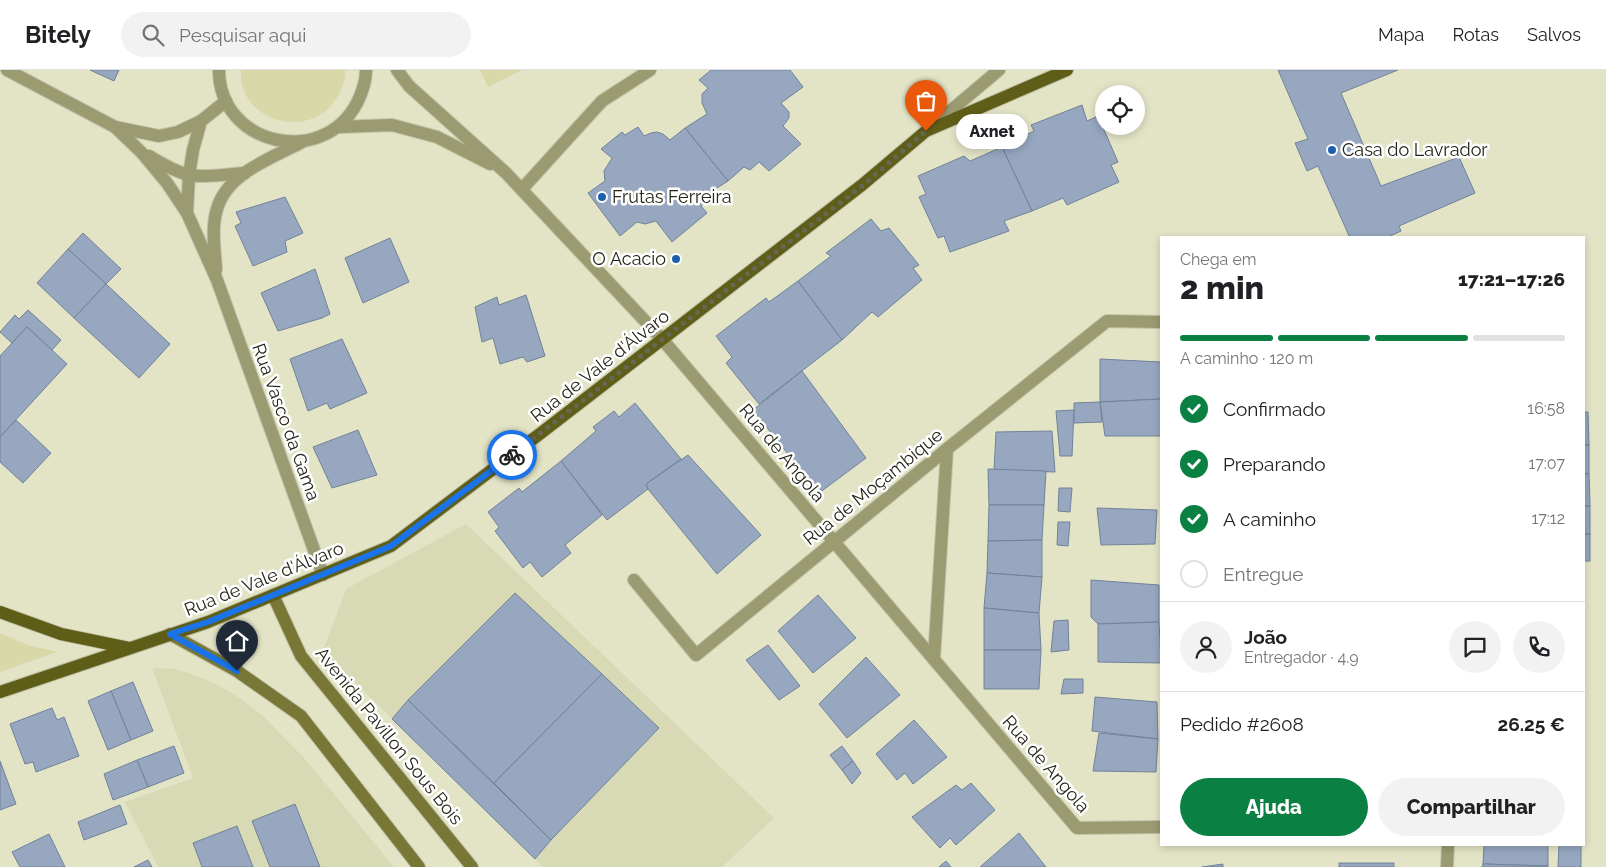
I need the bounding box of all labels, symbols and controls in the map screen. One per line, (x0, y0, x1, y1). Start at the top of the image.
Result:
search box (121, 12, 471, 57)
text: Bitely (25, 20, 91, 49)
icon: search (139, 21, 167, 49)
text: Pesquisar aqui (179, 24, 306, 46)
text: Mapa (1378, 24, 1424, 45)
text: Rotas (1452, 24, 1499, 45)
text: Salvos (1527, 24, 1581, 45)
pin (905, 80, 947, 131)
map controls (1095, 85, 1145, 135)
button: locate (1095, 85, 1145, 135)
icon: bag (912, 87, 940, 115)
callout: Axnet (956, 114, 1028, 148)
text: Axnet (969, 122, 1015, 141)
place label: Casa do Lavrador (1342, 139, 1488, 160)
marker: Casa do Lavrador (1326, 144, 1338, 156)
place label: Frutas Ferreira (612, 186, 732, 207)
marker: Frutas Ferreira (596, 191, 608, 203)
place label: O Acacio (592, 248, 666, 269)
text: Chega em (1180, 250, 1256, 269)
marker: O Acacio (670, 253, 682, 265)
text: 17:21–17:26 (1458, 268, 1565, 290)
text: 2 min (1180, 269, 1264, 306)
street label: Rua de Vale d'Álvaro (526, 304, 673, 426)
street label: Rua Vasco da Gama (248, 340, 325, 503)
text: A caminho · 120 m (1180, 349, 1313, 368)
icon: check (1180, 395, 1208, 423)
text: Confirmado (1223, 398, 1326, 420)
street label: Rua de Angola (735, 399, 830, 506)
text: 16:58 (1527, 399, 1565, 418)
street label: Rua de Moçambique (799, 424, 947, 549)
courier (487, 430, 537, 480)
icon: bike (498, 441, 526, 469)
icon: check (1180, 450, 1208, 478)
text: Preparando (1223, 453, 1326, 475)
text: 17:07 (1528, 454, 1565, 473)
icon: check (1180, 505, 1208, 533)
text: A caminho (1223, 508, 1316, 530)
text: 17:12 (1531, 509, 1565, 528)
street label: Rua de Vale d'Álvaro (181, 536, 347, 620)
text: Entregue (1223, 563, 1304, 585)
pin (216, 620, 258, 671)
button: person (1180, 621, 1232, 673)
button: chat (1449, 621, 1501, 673)
button: phone (1513, 621, 1565, 673)
text: João (1244, 626, 1287, 648)
icon: home (223, 627, 251, 655)
street label: Avenida Pavillon Sous Bois (311, 643, 468, 829)
text: Entregador · 4.9 (1244, 648, 1359, 667)
street label: Rua de Angola (999, 711, 1094, 816)
text: Pedido #2608 (1180, 713, 1304, 735)
text: 26.25 € (1498, 713, 1565, 735)
button: Ajuda (1180, 778, 1368, 836)
button: Compartilhar (1378, 778, 1565, 836)

